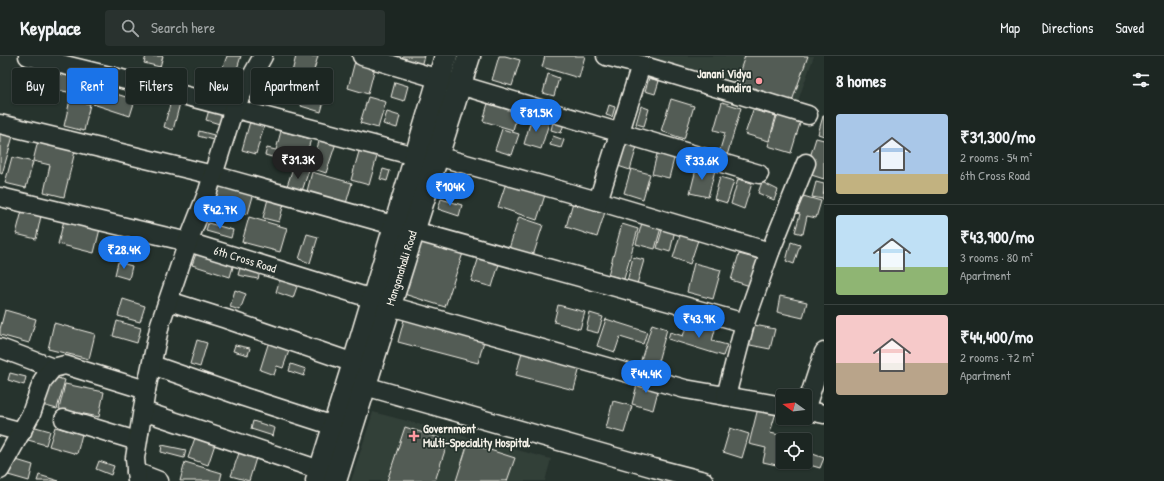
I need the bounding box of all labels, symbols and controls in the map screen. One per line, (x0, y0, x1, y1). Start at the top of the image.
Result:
search box (105, 10, 385, 46)
text: Keyplace (20, 15, 81, 41)
icon: search (119, 17, 141, 39)
text: Search here (151, 17, 215, 38)
text: Map (1000, 18, 1020, 37)
text: Directions (1042, 18, 1093, 37)
text: Saved (1115, 18, 1144, 37)
place label: Janani Vidya Mandira (697, 65, 751, 96)
chip: Buy (12, 68, 59, 104)
chip: Rent (67, 68, 118, 104)
chip: Filters (126, 68, 187, 104)
chip: New (195, 68, 243, 104)
chip: Apartment (251, 68, 333, 104)
text: 8 homes (836, 69, 886, 92)
icon: filters (1130, 69, 1152, 91)
marker: Janani Vidya Mandira (754, 76, 764, 86)
pin: ₹81.5K (503, 99, 569, 133)
text: ₹81.5K (520, 103, 552, 121)
text: ₹31,300/mo (960, 125, 1035, 148)
icon: home (868, 130, 916, 178)
pin: ₹31.3K (265, 146, 331, 180)
pin: ₹33.6K (669, 147, 735, 181)
text: 2 rooms · 54 m² (960, 148, 1032, 166)
text: ₹31.3K (281, 150, 315, 168)
text: ₹33.6K (685, 151, 719, 169)
text: 6th Cross Road (960, 166, 1030, 184)
pin: ₹104K (422, 173, 478, 207)
text: ₹104K (435, 177, 465, 195)
pin: ₹42.7K (187, 196, 253, 230)
text: ₹42.7K (203, 200, 237, 218)
text: ₹43,900/mo (960, 225, 1034, 248)
street label: Manganahalli Road (381, 228, 421, 308)
icon: home (868, 231, 916, 279)
pin: ₹28.4K (91, 236, 157, 270)
text: ₹28.4K (107, 240, 141, 258)
street label: 6th Cross Road (212, 241, 279, 277)
text: 3 rooms · 80 m² (960, 248, 1033, 266)
text: Apartment (960, 266, 1011, 284)
pin: ₹43.9K (666, 305, 732, 339)
text: ₹43.9K (683, 309, 715, 327)
text: ₹44,400/mo (960, 325, 1033, 348)
icon: home (868, 331, 916, 379)
text: 2 rooms · 72 m² (960, 348, 1034, 366)
pin: ₹44.4K (613, 360, 679, 394)
text: ₹44.4K (630, 364, 662, 382)
text: Apartment (960, 366, 1011, 384)
north arrow (776, 389, 812, 425)
map controls (776, 389, 812, 469)
place label: Government Multi-Speciality Hospital (423, 420, 531, 452)
marker: Government Multi-Speciality Hospital (408, 430, 420, 442)
button: locate (776, 433, 812, 469)

